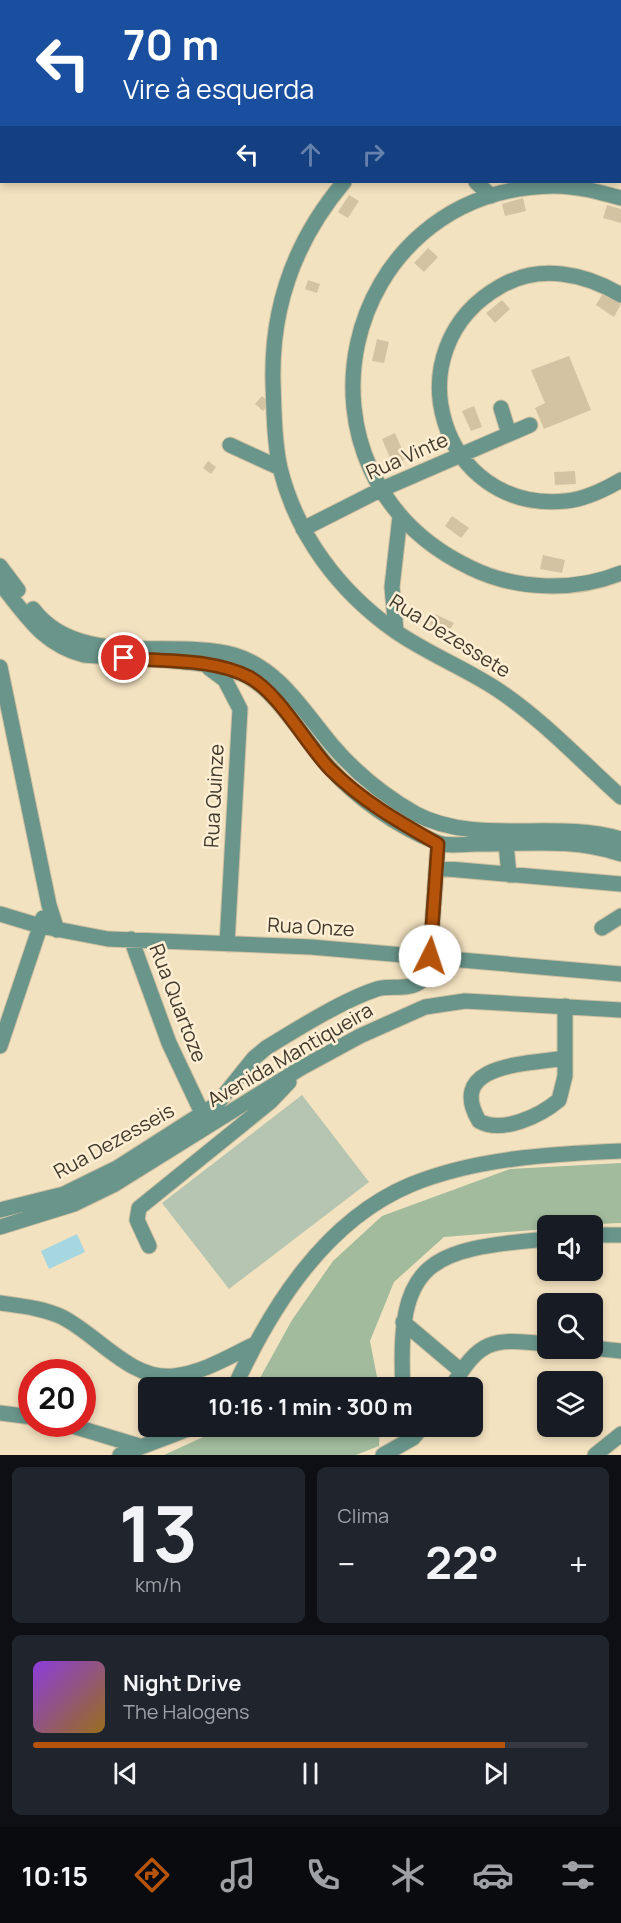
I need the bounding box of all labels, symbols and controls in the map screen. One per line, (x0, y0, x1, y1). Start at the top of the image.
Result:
text: 70 m (123, 15, 219, 73)
icon: left (24, 24, 102, 102)
text: Vire à esquerda (123, 70, 314, 107)
icon: left (231, 138, 264, 171)
icon: ahead (294, 138, 327, 171)
icon: right (357, 138, 390, 171)
street label: Rua Vinte (362, 425, 452, 486)
street label: Rua Dezessete (385, 588, 516, 684)
pin (98, 632, 149, 683)
icon: arrive (107, 641, 140, 674)
street label: Rua Quinze (197, 743, 230, 849)
street label: Rua Onze (267, 911, 355, 942)
position arrow (398, 924, 462, 988)
street label: Rua Quartoze (144, 940, 213, 1066)
street label: Avenida Mantiqueira (202, 996, 377, 1113)
street label: Rua Dezesseis (49, 1096, 179, 1185)
map controls (537, 1215, 603, 1437)
button: sound (537, 1215, 603, 1281)
button: search (537, 1293, 603, 1359)
speed limit sign: 20 (18, 1359, 96, 1437)
button: layers (537, 1371, 603, 1437)
text: 10:16 · 1 min · 300 m (209, 1392, 412, 1422)
text: 13 (118, 1479, 198, 1585)
text: Clima (338, 1502, 389, 1529)
text: 22° (425, 1531, 499, 1593)
text: − (338, 1541, 355, 1586)
text: + (569, 1541, 588, 1586)
text: km/h (135, 1571, 182, 1598)
text: Night Drive (123, 1668, 242, 1698)
text: The Halogens (123, 1698, 249, 1725)
icon: previous (109, 1757, 142, 1790)
icon: pause (294, 1757, 327, 1790)
icon: next (479, 1757, 512, 1790)
icon: directions (131, 1854, 173, 1896)
icon: music (217, 1854, 259, 1896)
icon: phone (302, 1854, 344, 1896)
icon: climate (387, 1854, 429, 1896)
icon: car (472, 1854, 514, 1896)
icon: filters (557, 1854, 599, 1896)
text: 10:15 (22, 1857, 88, 1894)

